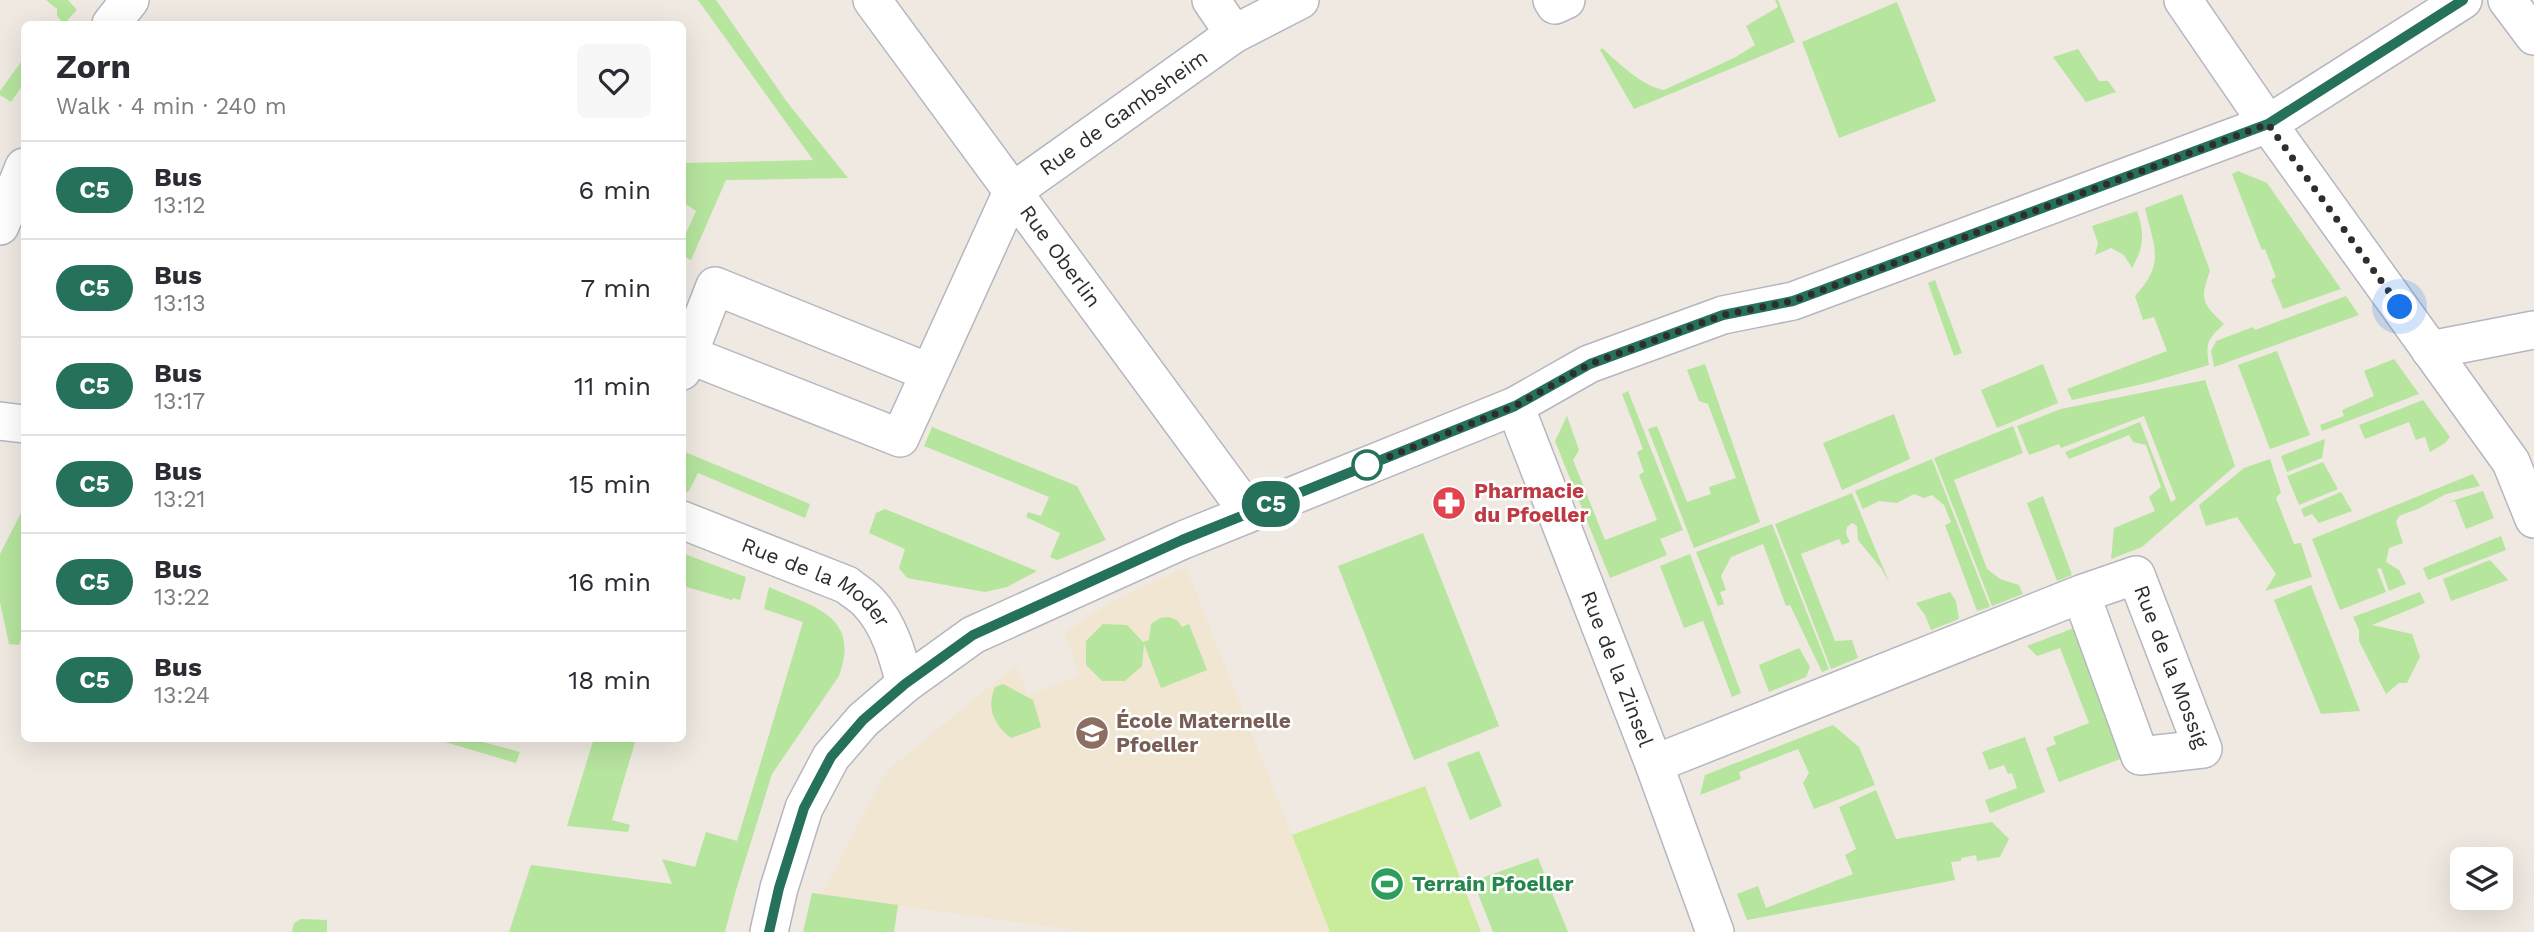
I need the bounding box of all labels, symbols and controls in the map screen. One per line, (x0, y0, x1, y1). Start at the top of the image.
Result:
button: heart (577, 44, 651, 118)
street label: Rue de Gambsheim (1034, 44, 1212, 181)
text: Zorn (56, 47, 131, 86)
text: Walk · 4 min · 240 m (56, 93, 287, 120)
text: Bus (154, 162, 202, 192)
text: 6 min (579, 175, 651, 205)
text: C5 (79, 176, 110, 204)
text: 13:12 (154, 192, 206, 219)
street label: Rue Oberlin (1015, 200, 1106, 312)
text: Bus (154, 260, 202, 290)
text: 7 min (581, 273, 651, 303)
text: C5 (79, 274, 110, 302)
your location (2382, 289, 2417, 324)
text: 13:13 (154, 290, 206, 317)
text: Bus (154, 358, 202, 388)
text: 11 min (574, 371, 651, 401)
text: C5 (79, 372, 110, 400)
text: 13:17 (154, 388, 205, 415)
unlabelled marker (1352, 450, 1382, 480)
text: Bus (154, 456, 202, 486)
text: 15 min (569, 469, 651, 499)
text: C5 (79, 470, 110, 498)
place label: Pharmacie du Pfoeller (1474, 478, 1588, 527)
line badge: C5 (1240, 481, 1302, 527)
pharmacy icon: Pharmacie du Pfoeller (1430, 484, 1468, 522)
text: 13:21 (154, 486, 206, 513)
text: C5 (1256, 490, 1286, 518)
street label: Rue de la Moder (738, 532, 896, 631)
text: Bus (154, 554, 202, 584)
text: 16 min (568, 567, 651, 597)
text: C5 (79, 568, 110, 596)
street label: Rue de la Mossig (2129, 581, 2215, 752)
text: 13:22 (154, 584, 210, 611)
street label: Rue de la Zinsel (1576, 587, 1659, 751)
text: Bus (154, 652, 202, 682)
text: 18 min (568, 665, 651, 695)
text: C5 (79, 666, 110, 694)
text: 13:24 (154, 682, 210, 709)
place label: École Maternelle Pfoeller (1116, 708, 1291, 757)
school or university icon: École Maternelle Pfoeller (1073, 714, 1111, 752)
map controls (2450, 847, 2513, 910)
button: layers (2450, 847, 2513, 910)
sports icon: Terrain Pfoeller (1368, 865, 1406, 903)
place label: Terrain Pfoeller (1412, 871, 1573, 896)

